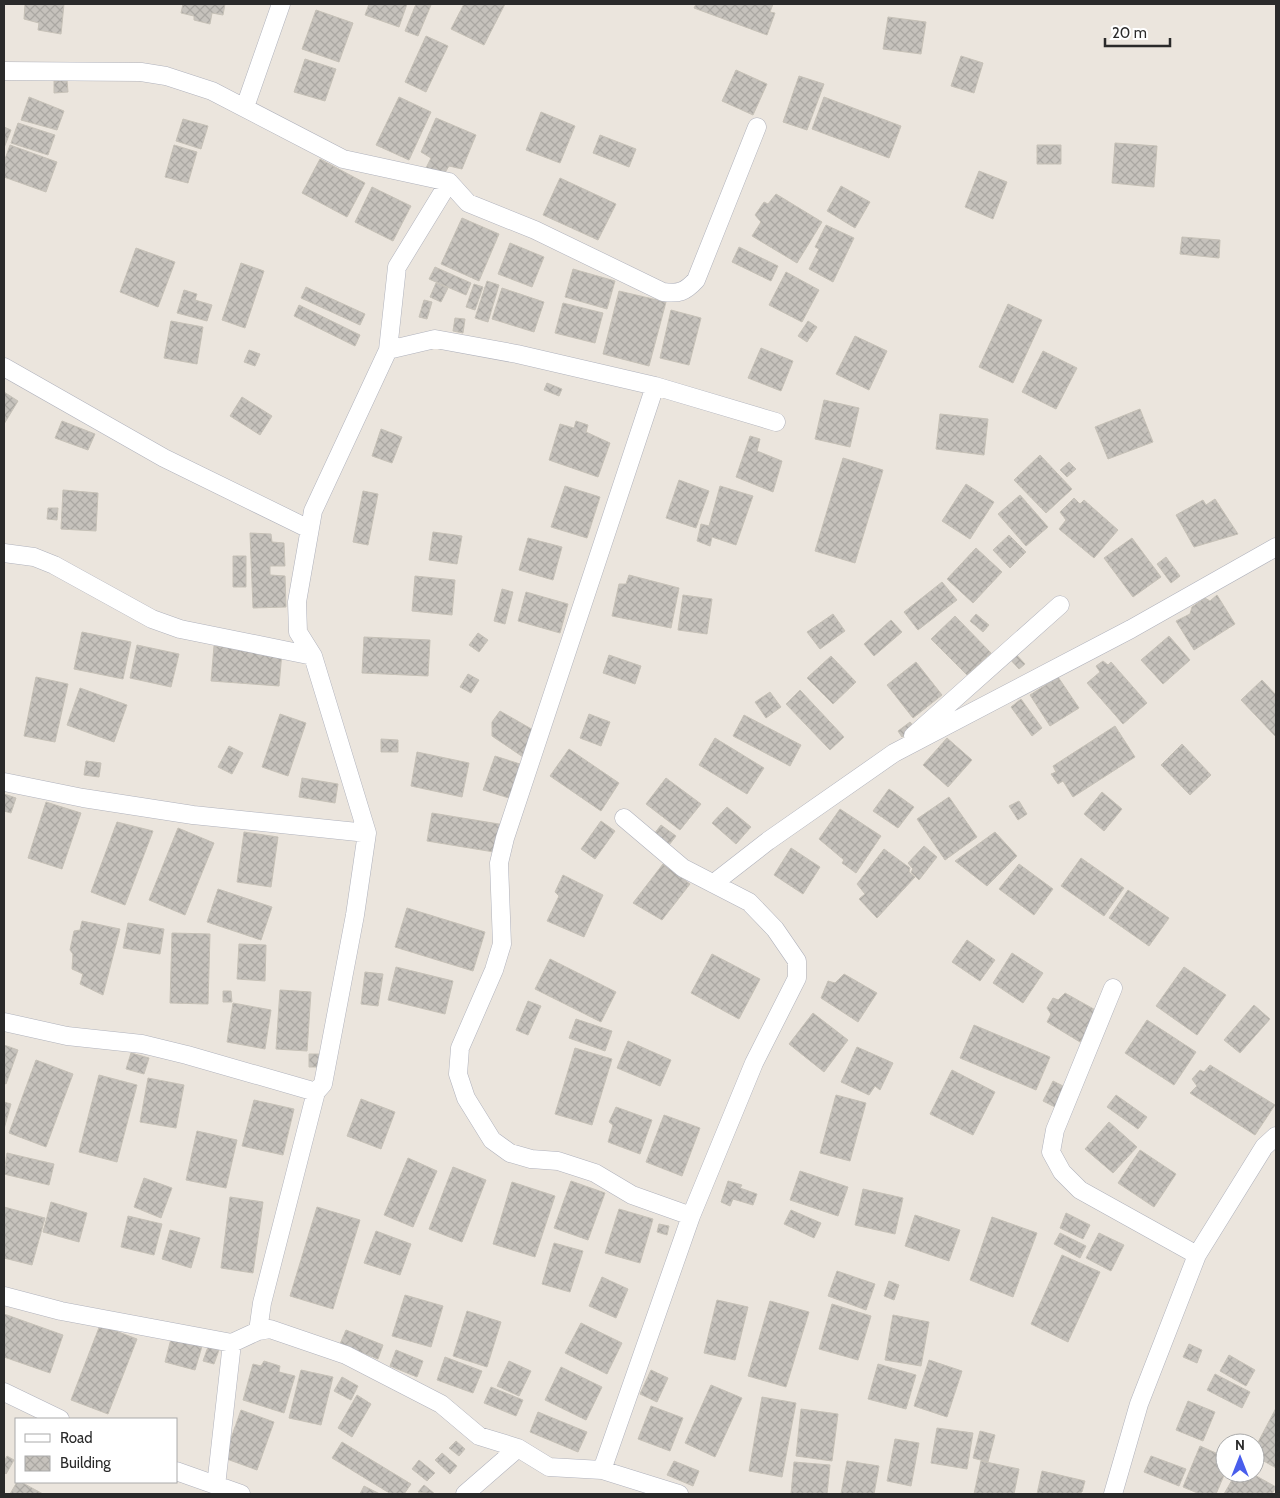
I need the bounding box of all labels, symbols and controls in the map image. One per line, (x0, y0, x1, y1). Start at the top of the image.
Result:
scale bar (1105, 15, 1170, 47)
text: 20 m (1112, 24, 1147, 42)
legend (15, 1418, 178, 1483)
text: Road (60, 1429, 93, 1447)
north arrow (1215, 1433, 1265, 1483)
text: N (1235, 1436, 1245, 1454)
text: Building (60, 1454, 111, 1472)

